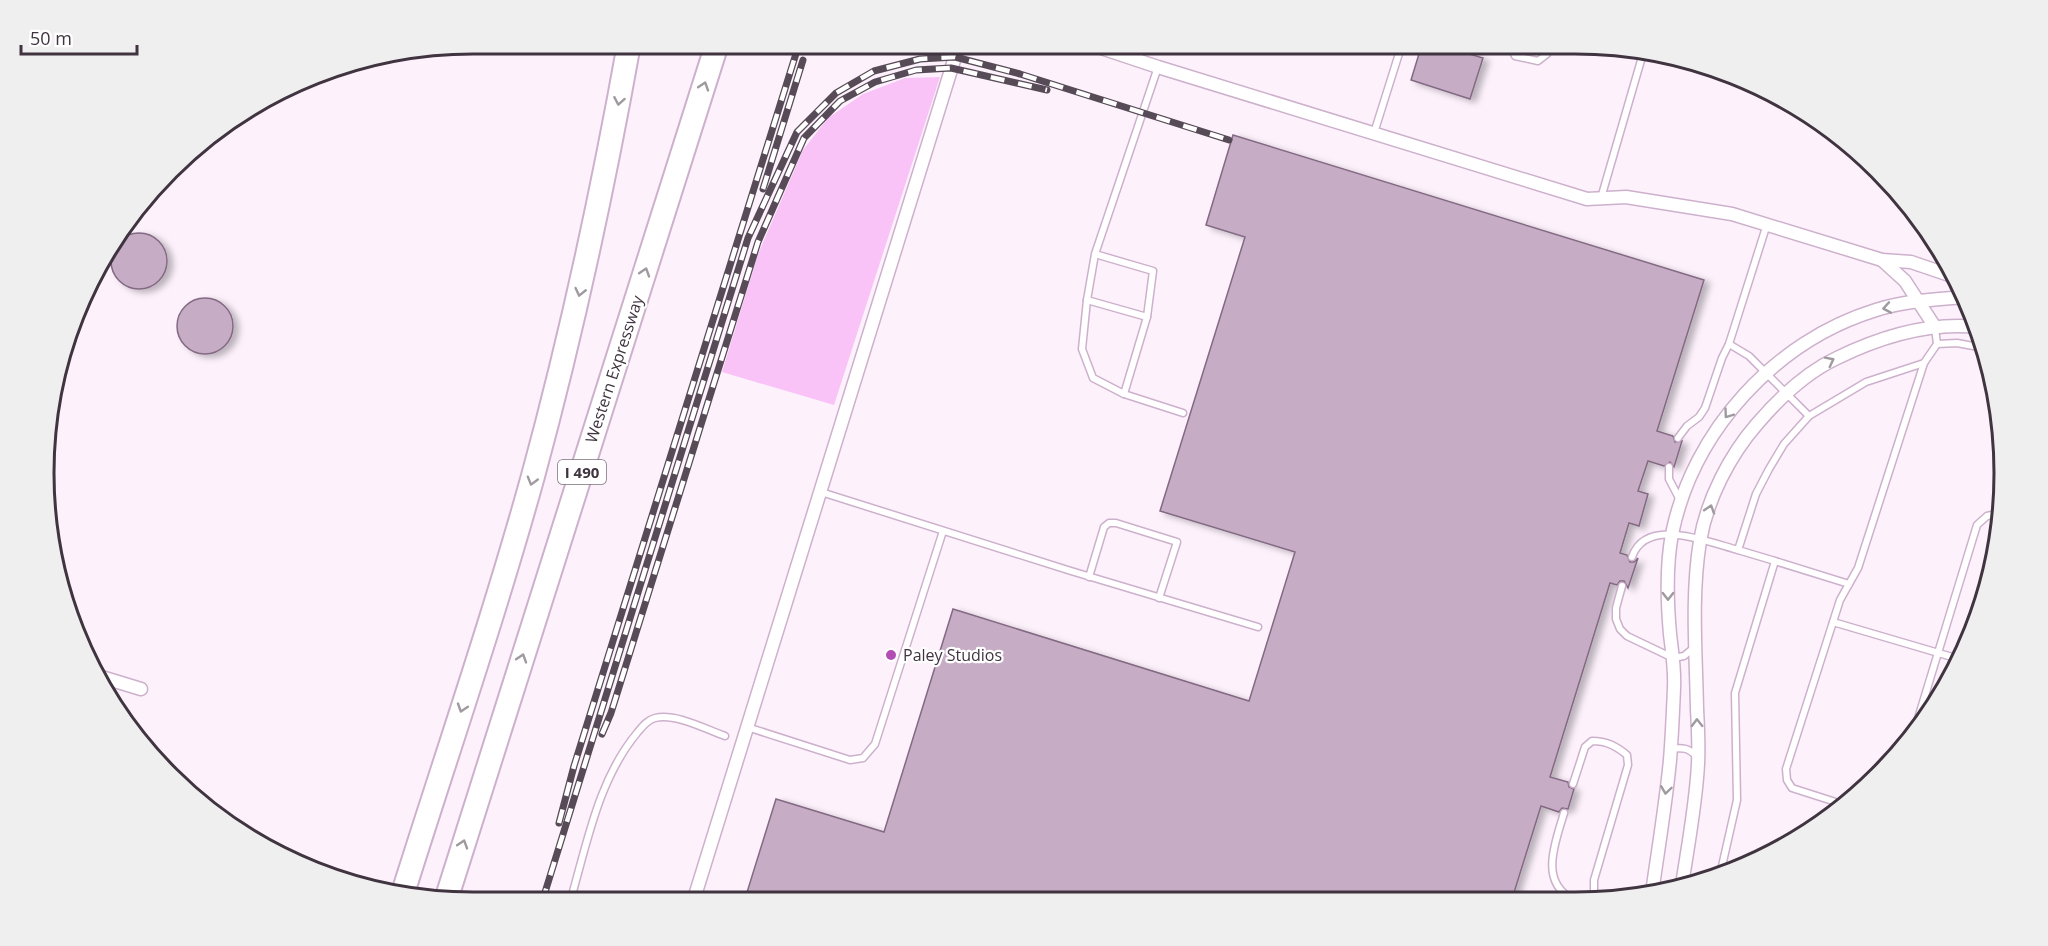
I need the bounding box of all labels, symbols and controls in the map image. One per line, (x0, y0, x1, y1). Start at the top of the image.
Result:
scale bar (21, 18, 136, 56)
text: 50 m (30, 26, 72, 50)
one-way arrow (697, 81, 709, 92)
one-way arrow (613, 96, 626, 106)
one-way arrow (638, 267, 650, 278)
one-way arrow (574, 287, 587, 297)
street label: Western Expressway (580, 292, 649, 445)
one-way arrow (1882, 301, 1891, 313)
one-way arrow (1824, 357, 1835, 369)
one-way arrow (1724, 408, 1735, 419)
road number: I 490 (558, 460, 606, 484)
one-way arrow (526, 476, 539, 486)
one-way arrow (1702, 504, 1715, 515)
one-way arrow (1662, 591, 1674, 600)
place label: Paley Studios (903, 644, 1002, 666)
marker: Paley Studios (884, 648, 898, 662)
one-way arrow (515, 653, 528, 664)
one-way arrow (457, 702, 469, 713)
one-way arrow (1691, 718, 1704, 727)
one-way arrow (1660, 786, 1673, 795)
one-way arrow (456, 839, 469, 850)

